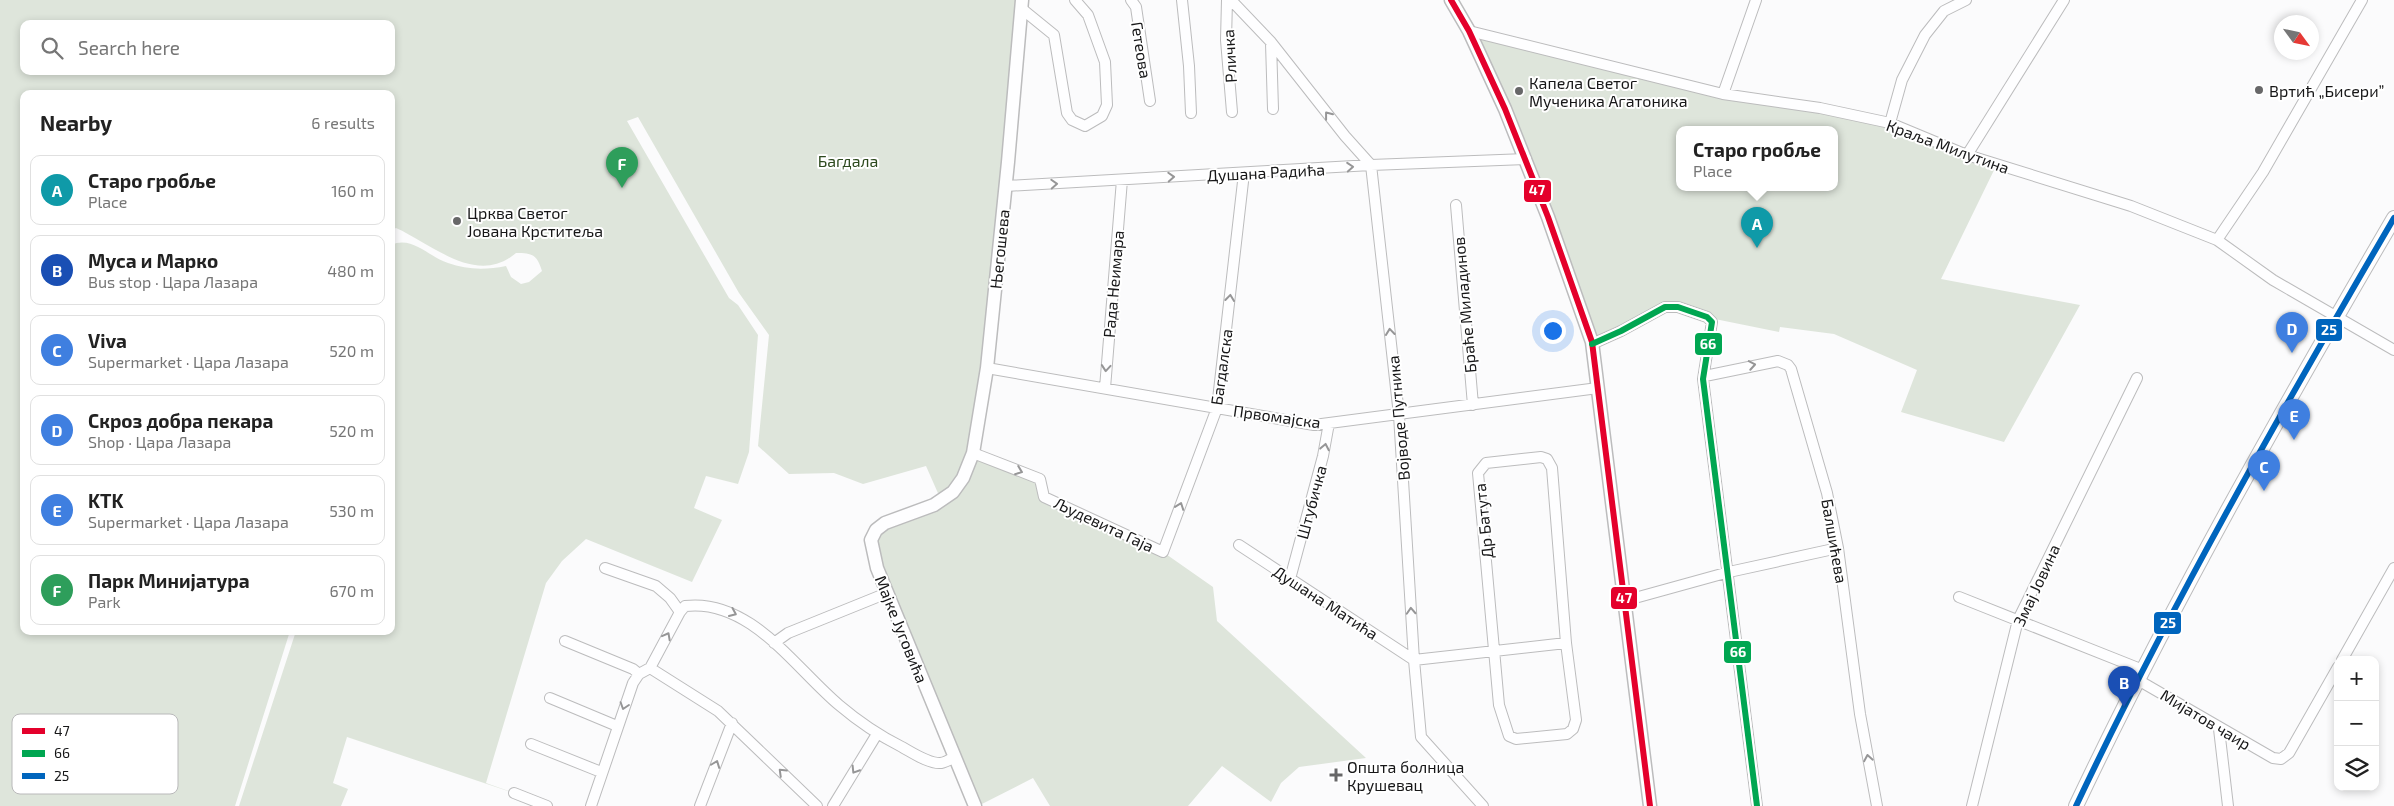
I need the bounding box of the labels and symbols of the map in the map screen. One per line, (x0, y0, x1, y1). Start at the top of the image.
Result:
north arrow (2274, 15, 2319, 60)
street label: Гетеова (1128, 20, 1156, 80)
street label: Рличка (1218, 29, 1240, 83)
place label: Капела Светог Мученика Агатоника (1529, 73, 1688, 111)
place label: Вртић „Бисери” (2269, 81, 2384, 100)
marker: Вртић „Бисери” (2253, 84, 2265, 96)
marker: Капела Светог Мученика Агатоника (1513, 85, 1525, 97)
one-way arrow (1325, 111, 1334, 121)
street label: Краља Милутина (1884, 115, 2012, 178)
pin: F (606, 147, 638, 188)
park label: Багдала (818, 151, 878, 170)
street label: Душана Радића (1207, 159, 1326, 186)
one-way arrow (1347, 161, 1355, 172)
one-way arrow (1167, 172, 1175, 183)
one-way arrow (1050, 178, 1058, 189)
line badge: 47 (1523, 179, 1552, 203)
text: 47 (1529, 181, 1546, 198)
place label: Црква Светог Јована Крститеља (467, 203, 603, 240)
pin: A (1741, 207, 1773, 248)
street label: Његошева (985, 208, 1013, 290)
marker: Црква Светог Јована Крститеља (451, 215, 463, 227)
street label: Рада Неимара (1099, 230, 1127, 338)
street label: Браће Миладинов (1449, 236, 1479, 374)
one-way arrow (1224, 294, 1235, 302)
pin: D (2276, 312, 2308, 353)
your location (1540, 318, 1566, 344)
line badge: 25 (2315, 318, 2343, 342)
text: 25 (2321, 321, 2337, 338)
street label: Багдалска (1206, 327, 1236, 407)
one-way arrow (1385, 327, 1396, 335)
line badge: 66 (1694, 332, 1723, 356)
text: 66 (1700, 335, 1716, 352)
street label: Војводе Путника (1383, 355, 1414, 481)
one-way arrow (1748, 361, 1757, 371)
one-way arrow (1101, 365, 1112, 373)
pin: E (2278, 399, 2310, 440)
street label: Првомајска (1232, 400, 1322, 433)
one-way arrow (1319, 443, 1329, 452)
pin: C (2248, 450, 2280, 491)
street label: Штубичка (1292, 463, 1331, 541)
one-way arrow (1014, 465, 1023, 475)
street label: Др Батута (1470, 482, 1497, 560)
street label: Људевита Гаја (1051, 493, 1157, 556)
street label: Балшићева (1818, 497, 1852, 585)
one-way arrow (1174, 502, 1184, 511)
street label: Змај Јовина (2009, 541, 2064, 629)
street label: Душана Матића (1269, 561, 1382, 644)
street label: Мајке Југовића (871, 572, 932, 686)
line badge: 47 (1610, 586, 1638, 610)
text: 47 (1616, 589, 1633, 606)
one-way arrow (728, 606, 737, 617)
one-way arrow (1406, 607, 1417, 615)
line badge: 25 (2153, 611, 2182, 635)
text: 25 (2160, 614, 2176, 631)
one-way arrow (661, 632, 671, 641)
line badge: 66 (1723, 640, 1752, 664)
text: 66 (1730, 643, 1746, 660)
pin: B (2108, 666, 2140, 707)
street label: Мијатов чаир (2157, 685, 2254, 754)
one-way arrow (620, 701, 630, 710)
legend (12, 714, 178, 794)
text: 47 (54, 722, 70, 739)
text: 66 (54, 744, 70, 761)
one-way arrow (1864, 754, 1874, 762)
place label: Општа болница Крушевац (1347, 757, 1464, 795)
one-way arrow (710, 761, 720, 769)
one-way arrow (851, 765, 861, 774)
text: 25 (54, 767, 69, 784)
marker: Општа болница Крушевац (1329, 768, 1343, 782)
one-way arrow (779, 769, 788, 778)

